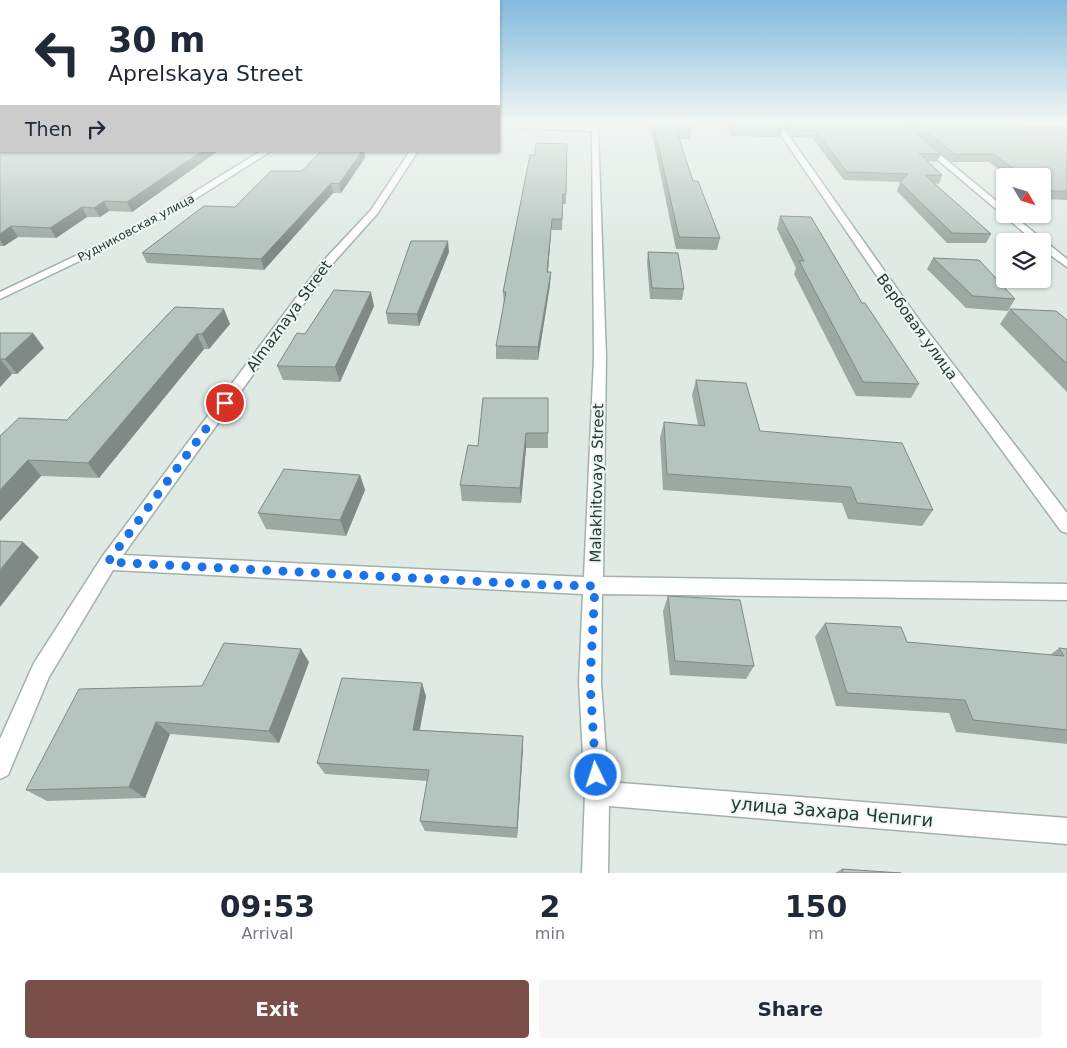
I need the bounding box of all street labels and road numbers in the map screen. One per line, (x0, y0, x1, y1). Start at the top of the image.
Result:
street label: Рудниковская улица (75, 191, 197, 265)
street label: Almaznaya Street (243, 257, 335, 375)
street label: Вербовая улица (872, 270, 962, 384)
street label: Malakhitovaya Street (587, 403, 607, 563)
street label: улица Захара Чепиги (730, 792, 934, 831)

